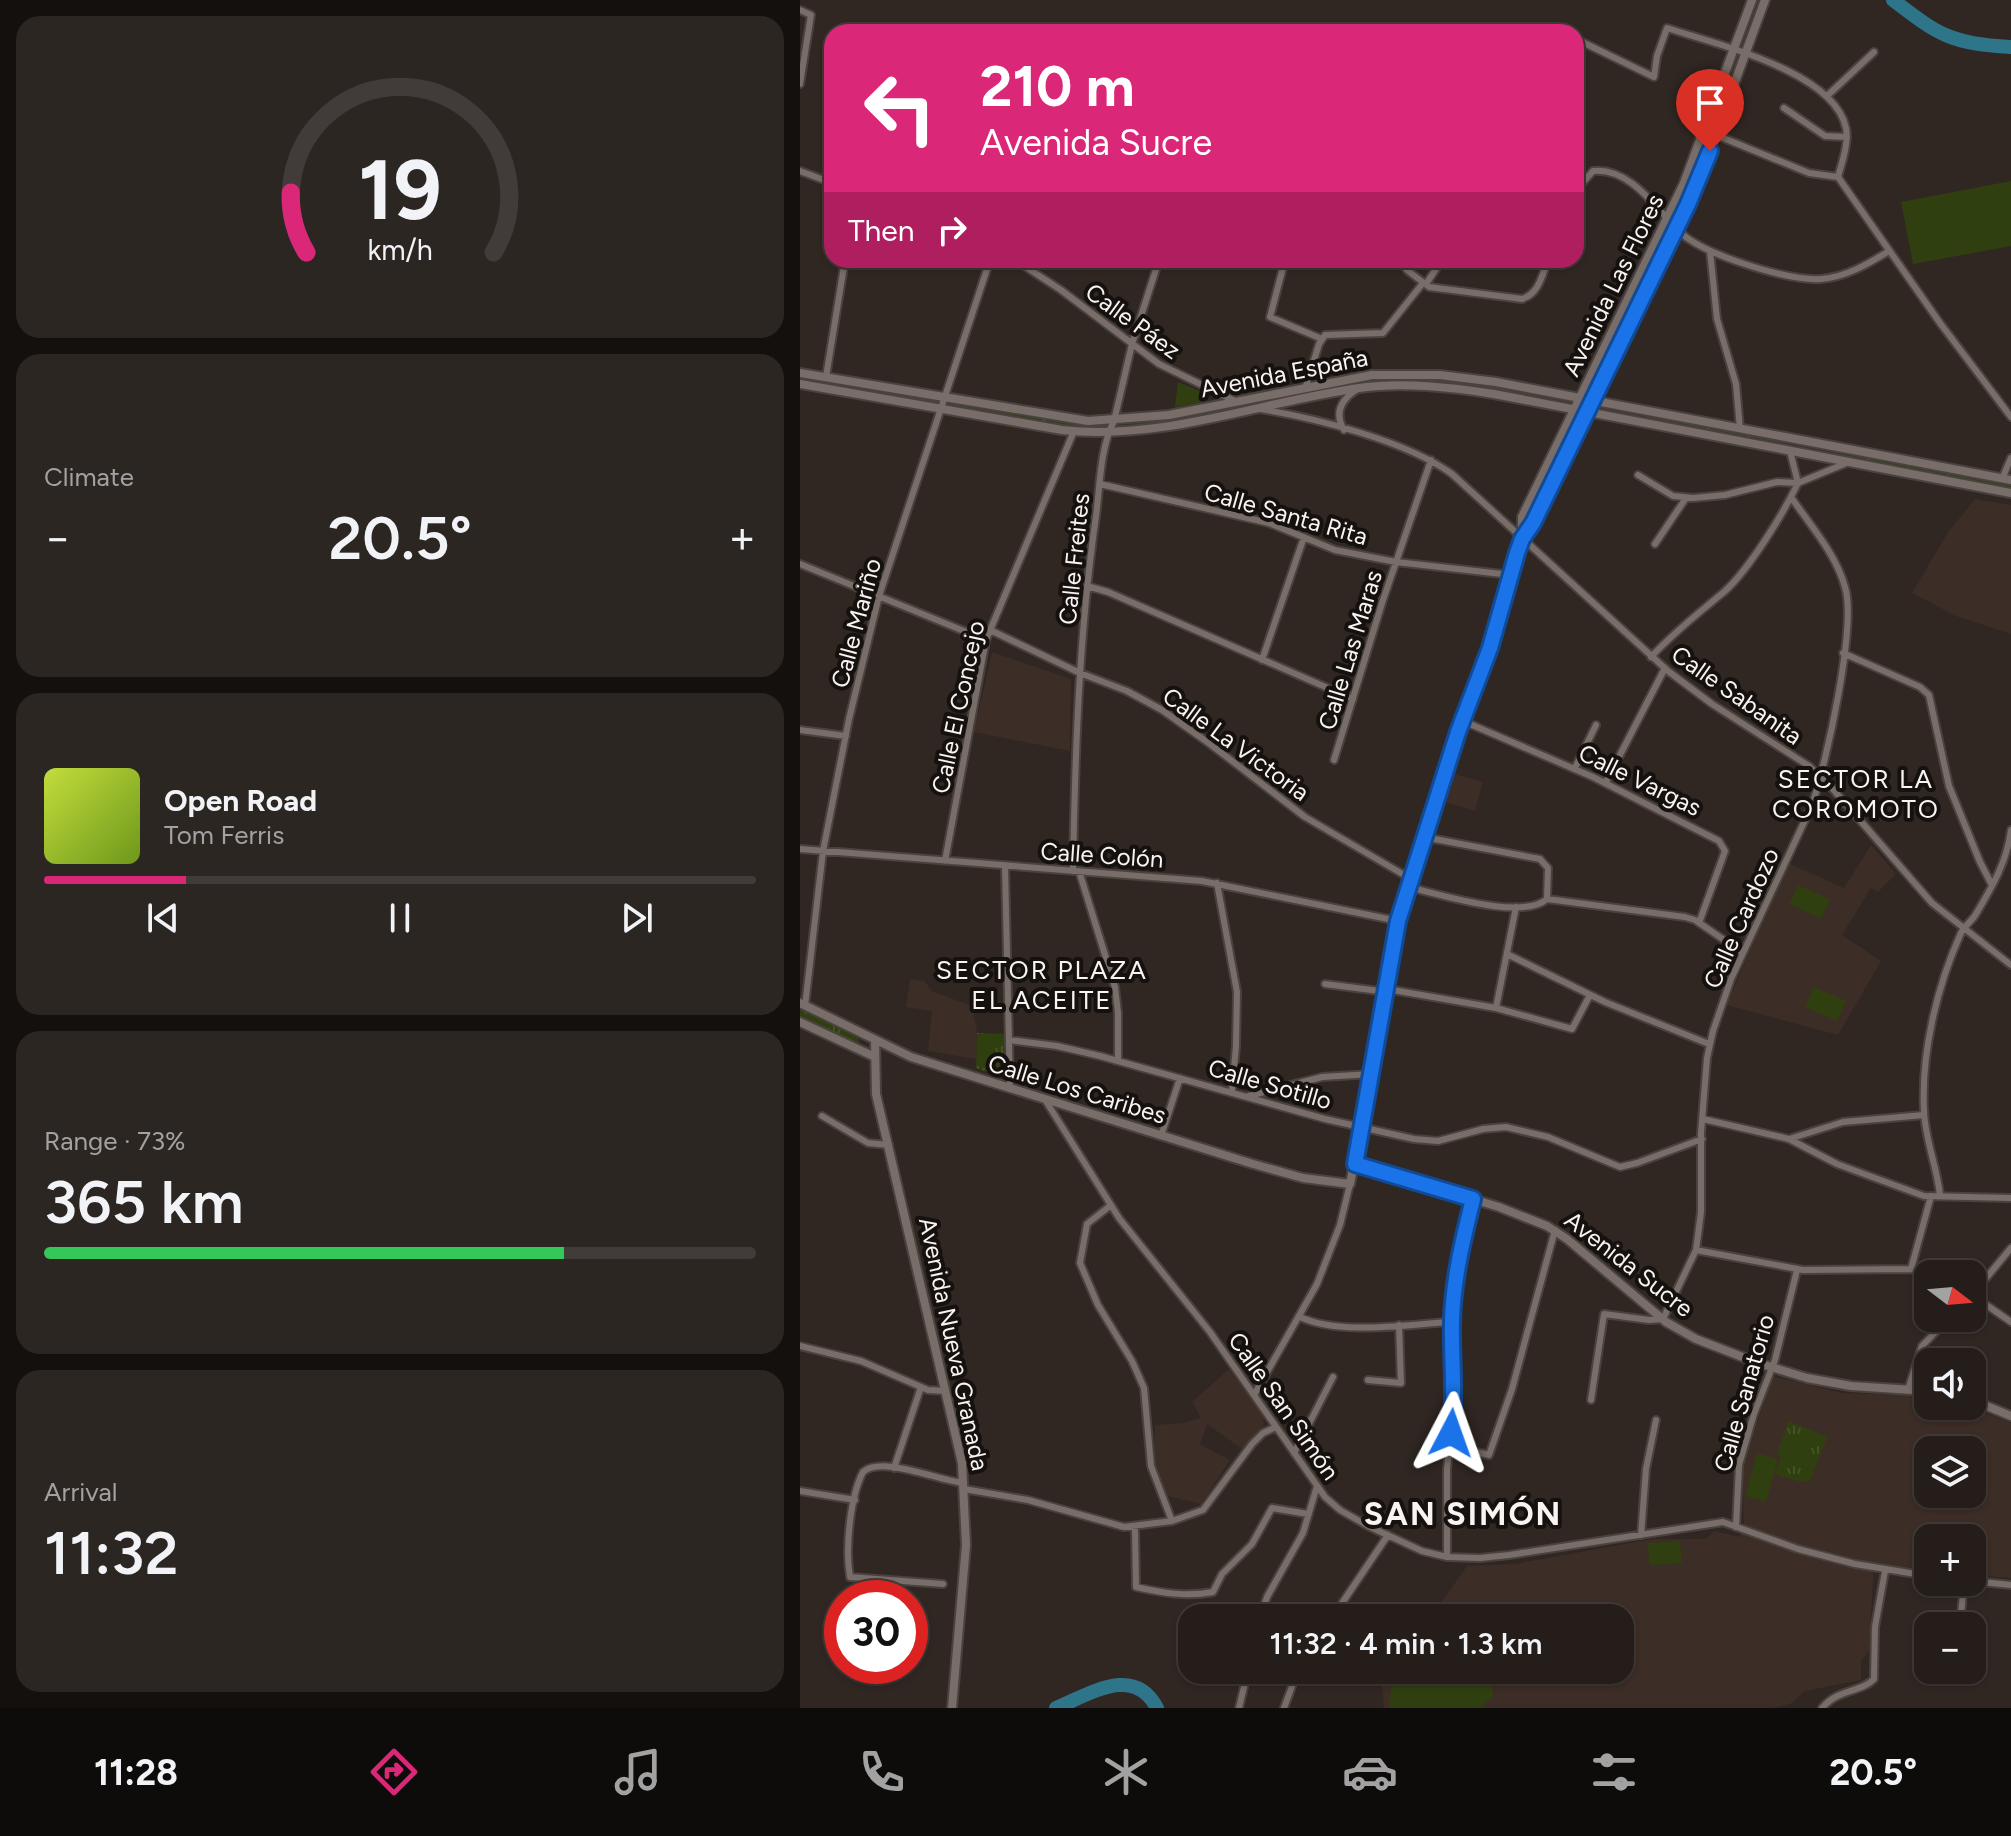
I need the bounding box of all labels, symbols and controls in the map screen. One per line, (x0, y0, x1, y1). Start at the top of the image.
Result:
text: 210 m (980, 53, 1135, 120)
icon: left (848, 56, 952, 160)
pin (1676, 69, 1744, 151)
icon: arrive (1688, 81, 1732, 125)
text: Avenida Sucre (980, 121, 1212, 164)
text: 19 (358, 140, 442, 240)
street label: Avenida Las Flores (1556, 189, 1670, 381)
icon: right (930, 208, 974, 252)
text: Then (848, 212, 914, 249)
text: km/h (367, 233, 433, 267)
street label: Calle Páez (1080, 277, 1186, 365)
street label: Avenida España (1198, 343, 1370, 403)
text: Climate (44, 461, 134, 493)
street label: Calle Santa Rita (1201, 477, 1371, 551)
street label: Calle Freites (1053, 492, 1095, 626)
text: 20.5° (328, 502, 472, 574)
text: − (44, 511, 71, 564)
text: + (729, 511, 756, 564)
street label: Calle Mariño (825, 555, 887, 691)
street label: Calle Las Maras (1312, 567, 1388, 733)
street label: Calle El Concejo (926, 618, 990, 796)
street label: Calle Sabanita (1666, 639, 1808, 751)
street label: Calle La Victoria (1157, 681, 1315, 807)
street label: Calle Vargas (1574, 738, 1706, 822)
district label: SECTOR LA COROMOTO (1772, 763, 1940, 825)
text: Open Road (164, 782, 317, 819)
text: Tom Ferris (164, 819, 284, 851)
street label: Calle Colón (1040, 836, 1164, 874)
street label: Calle Cardozo (1697, 843, 1785, 993)
icon: previous (141, 896, 185, 940)
icon: pause (378, 896, 422, 940)
icon: next (615, 896, 659, 940)
district label: SECTOR PLAZA EL ACEITE (936, 954, 1148, 1016)
street label: Calle Los Caribes (985, 1048, 1169, 1130)
street label: Calle Sotillo (1205, 1053, 1335, 1115)
text: Range · 73% (44, 1125, 186, 1157)
text: 365 km (44, 1166, 244, 1238)
street label: Avenida Sucre (1559, 1205, 1699, 1323)
street label: Avenida Nueva Granada (913, 1215, 995, 1473)
north arrow (1914, 1260, 1986, 1332)
map controls (1914, 1260, 1986, 1684)
street label: Calle Sanatorio (1708, 1311, 1780, 1475)
street label: Calle San Simón (1222, 1327, 1346, 1485)
button: sound (1914, 1348, 1986, 1420)
position arrow (1409, 1391, 1493, 1475)
button: layers (1914, 1436, 1986, 1508)
text: Arrival (44, 1476, 117, 1508)
district label: SAN SIMÓN (1364, 1495, 1562, 1533)
text: 11:32 (44, 1517, 179, 1589)
button: + (1914, 1524, 1986, 1596)
speed limit sign: 30 (824, 1580, 928, 1684)
button: − (1914, 1612, 1986, 1684)
text: 11:32 · 4 min · 1.3 km (1270, 1625, 1542, 1662)
icon: directions (366, 1744, 422, 1800)
icon: music (610, 1744, 666, 1800)
icon: phone (854, 1744, 910, 1800)
icon: climate (1098, 1744, 1154, 1800)
icon: car (1342, 1744, 1398, 1800)
icon: filters (1586, 1744, 1642, 1800)
text: 11:28 (94, 1751, 178, 1794)
text: 20.5° (1829, 1751, 1917, 1794)

